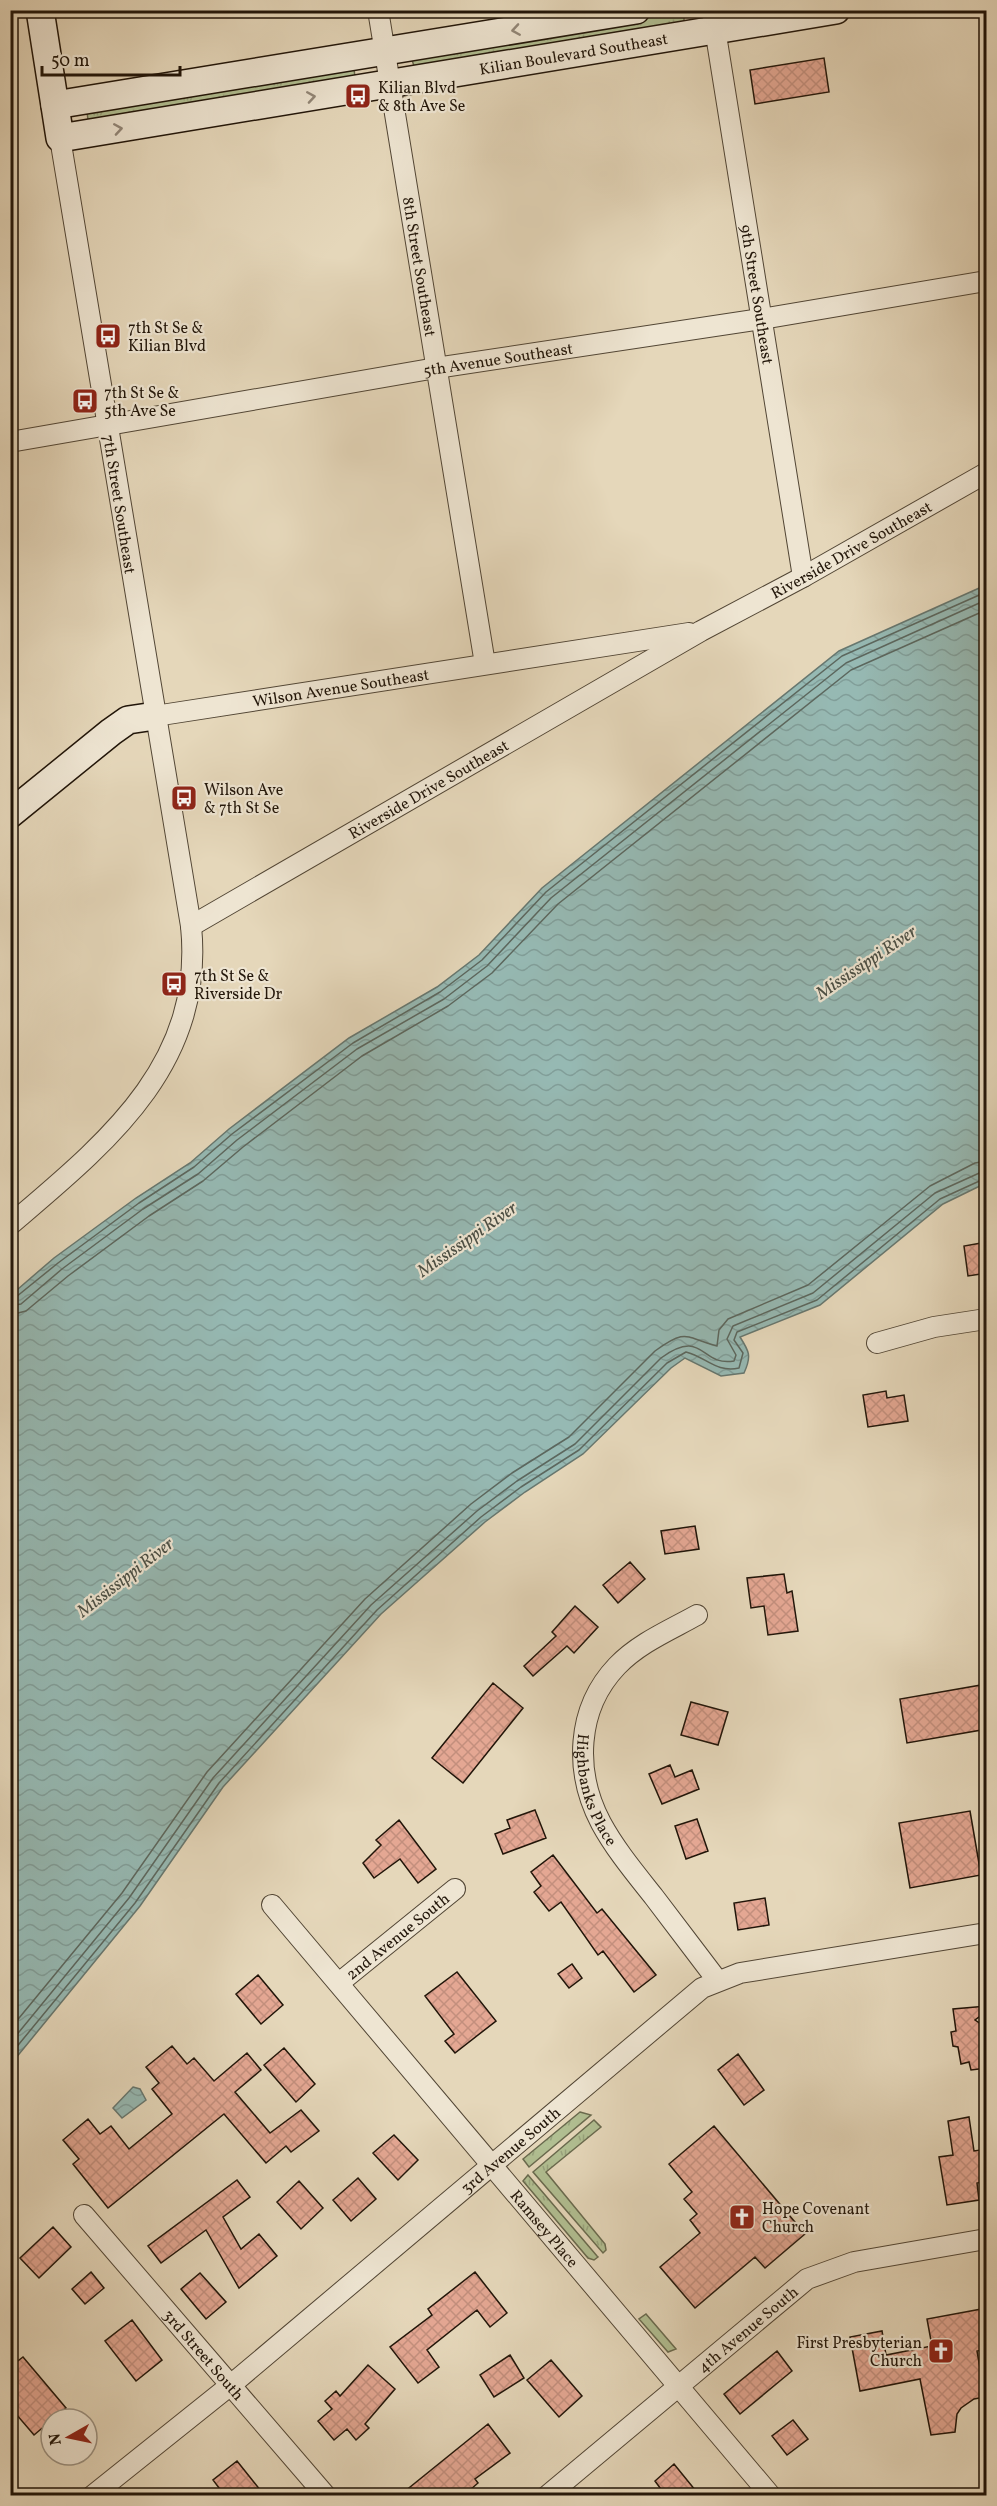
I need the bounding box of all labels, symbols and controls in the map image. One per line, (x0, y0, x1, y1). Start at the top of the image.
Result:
one-way arrow (511, 24, 521, 36)
street label: Kilian Boulevard Southeast (478, 29, 670, 82)
scale bar (42, 39, 180, 77)
text: 50 m (51, 49, 90, 74)
place label: Kilian Blvd & 8th Ave Se (378, 78, 465, 118)
bus stop icon: Kilian Blvd & 8th Ave Se (343, 81, 373, 111)
one-way arrow (306, 92, 315, 104)
one-way arrow (113, 123, 123, 135)
street label: 8th Street Southeast (396, 195, 440, 339)
street label: 9th Street Southeast (734, 223, 778, 367)
place label: 7th St Se & Kilian Blvd (128, 318, 206, 358)
bus stop icon: 7th St Se & Kilian Blvd (93, 321, 123, 351)
street label: 5th Avenue Southeast (422, 338, 575, 383)
place label: 7th St Se & 5th Ave Se (104, 383, 179, 423)
bus stop icon: 7th St Se & 5th Ave Se (70, 386, 100, 416)
street label: 7th Street Southeast (96, 433, 140, 576)
street label: Riverside Drive Southeast (767, 497, 937, 605)
street label: Wilson Avenue Southeast (251, 664, 431, 714)
street label: Riverside Drive Southeast (345, 735, 514, 846)
place label: Wilson Ave & 7th St Se (204, 780, 283, 820)
bus stop icon: Wilson Ave & 7th St Se (169, 783, 199, 813)
water label: Mississippi River (811, 920, 922, 1007)
place label: 7th St Se & Riverside Dr (194, 966, 282, 1006)
bus stop icon: 7th St Se & Riverside Dr (159, 969, 189, 999)
water label: Mississippi River (412, 1196, 523, 1285)
water label: Mississippi River (71, 1532, 180, 1625)
street label: Highbanks Place (570, 1733, 621, 1851)
street label: 2nd Avenue South (342, 1889, 455, 1986)
street label: 3rd Avenue South (457, 2103, 566, 2200)
street label: Ramsey Place (504, 2186, 583, 2273)
place label: Hope Covenant Church (762, 2199, 870, 2239)
church icon: Hope Covenant Church (727, 2202, 757, 2232)
street label: 4th Avenue South (694, 2282, 804, 2379)
street label: 3rd Street South (157, 2305, 248, 2406)
place label: First Presbyterian Church (797, 2333, 922, 2373)
church icon: First Presbyterian Church (926, 2336, 956, 2366)
north arrow (39, 2407, 99, 2467)
text: N (44, 2431, 68, 2446)

